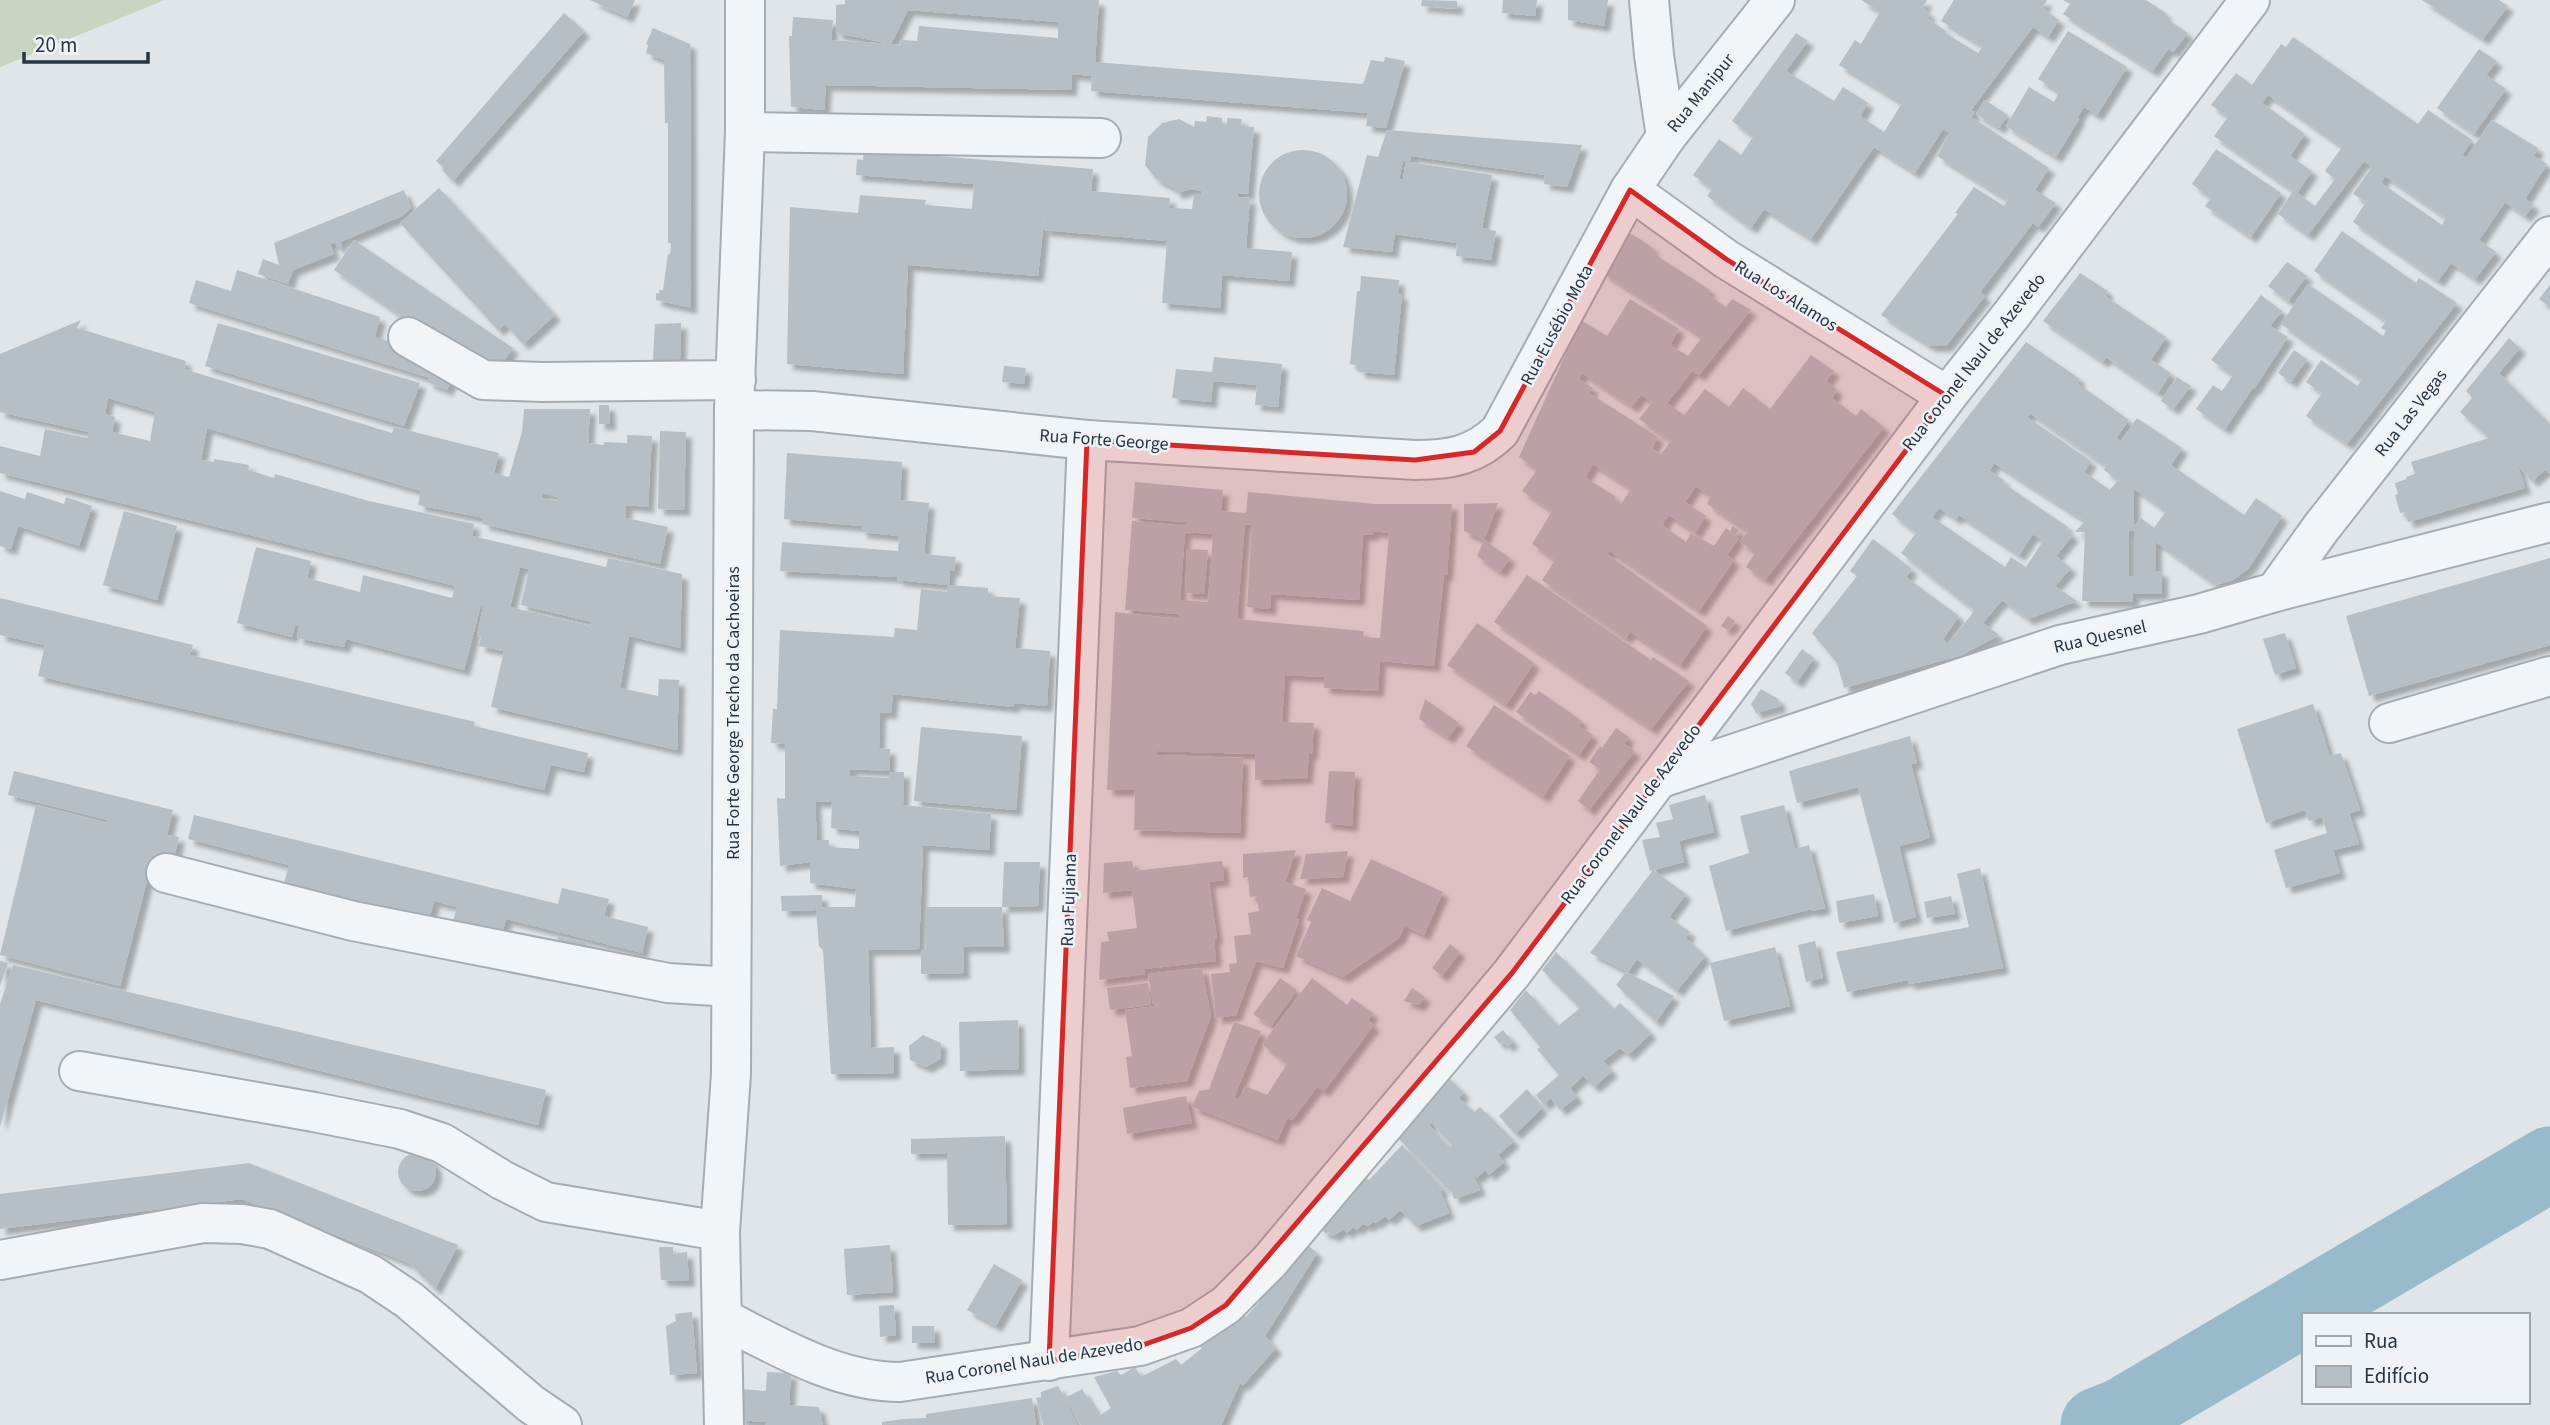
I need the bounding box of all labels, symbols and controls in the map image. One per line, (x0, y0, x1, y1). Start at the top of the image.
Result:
scale bar (24, 21, 149, 65)
text: 20 m (35, 30, 77, 60)
street label: Rua Manipur (1661, 48, 1741, 138)
street label: Rua Los Alamos (1729, 254, 1843, 338)
street label: Rua Eusébio Mota (1515, 260, 1599, 390)
street label: Rua Coronel Naul de Azevedo (1896, 268, 2052, 456)
street label: Rua Las Vegas (2369, 364, 2453, 462)
street label: Rua Forte George (1039, 423, 1169, 457)
street label: Rua Forte George Trecho da Cachoeiras (721, 566, 746, 860)
street label: Rua Quesnel (2051, 614, 2149, 660)
street label: Rua Coronel Naul de Azevedo (1555, 719, 1707, 909)
street label: Rua Fujiama (1055, 853, 1083, 947)
legend (2302, 1313, 2529, 1404)
text: Rua (2364, 1326, 2398, 1356)
street label: Rua Coronel Naul de Azevedo (923, 1331, 1145, 1391)
text: Edifício (2364, 1361, 2429, 1391)

